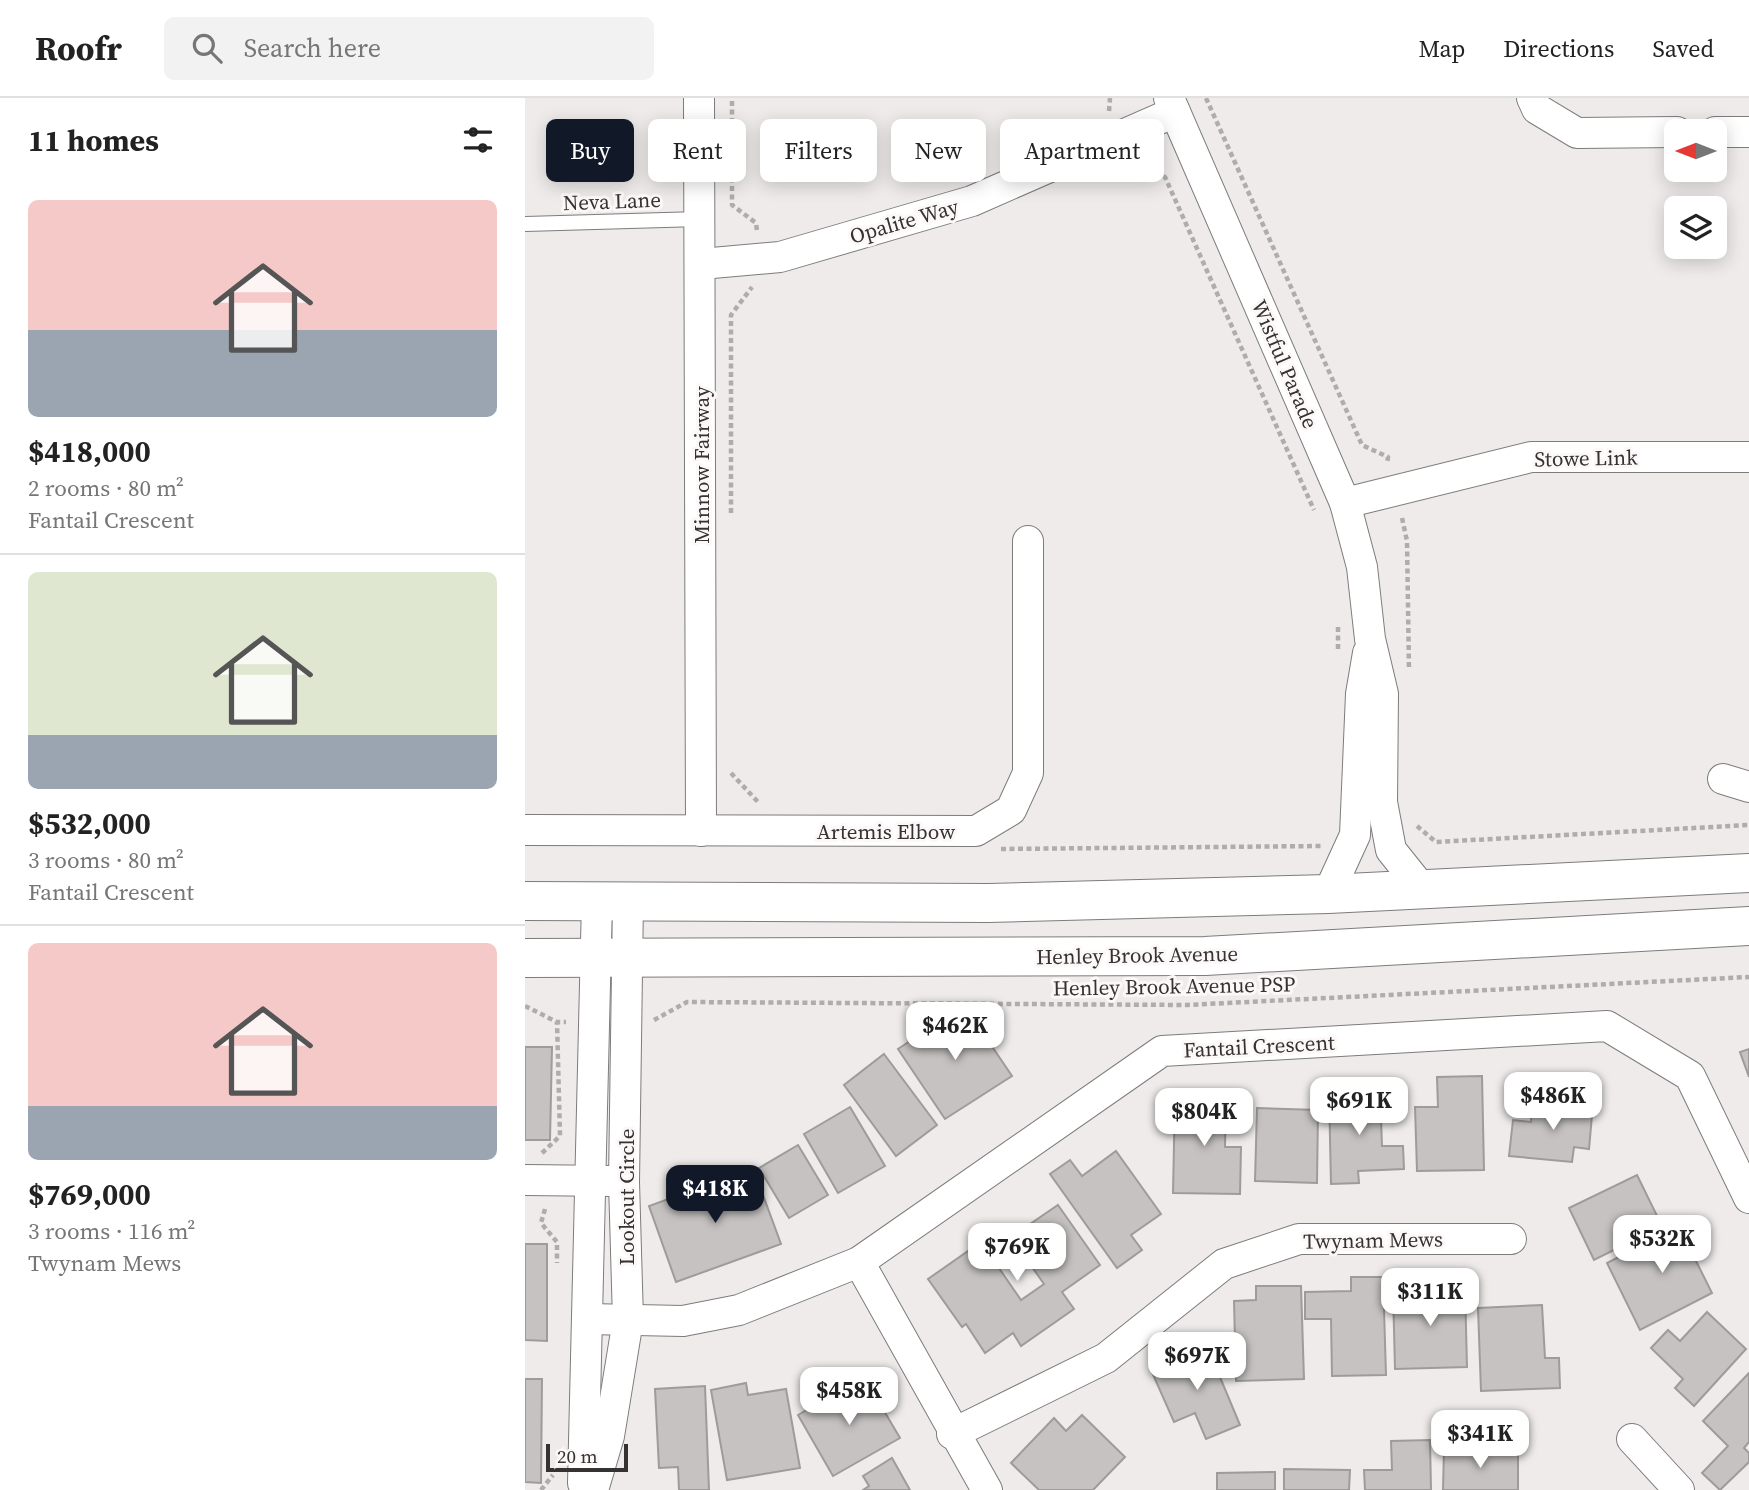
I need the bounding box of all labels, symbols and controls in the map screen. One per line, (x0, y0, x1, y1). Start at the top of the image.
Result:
search box (164, 17, 654, 80)
text: Roofr (35, 26, 122, 71)
icon: search (188, 29, 226, 67)
text: Search here (244, 30, 381, 66)
text: Map (1418, 32, 1465, 65)
text: Directions (1503, 32, 1614, 65)
text: Saved (1652, 32, 1714, 65)
chip: Buy (546, 119, 634, 182)
chip: Rent (648, 119, 746, 182)
chip: Filters (760, 119, 877, 182)
chip: New (891, 119, 986, 182)
chip: Apartment (1000, 119, 1164, 182)
north arrow (1664, 119, 1727, 182)
map controls (1664, 119, 1727, 259)
text: 11 homes (28, 120, 159, 161)
icon: filters (459, 121, 497, 159)
street label: Neva Lane (562, 185, 662, 217)
street label: Opalite Way (846, 192, 962, 250)
button: layers (1664, 196, 1727, 259)
icon: home (200, 245, 326, 371)
street label: Wistful Parade (1245, 295, 1325, 433)
street label: Minnow Fairway (687, 386, 716, 544)
text: $418,000 (28, 431, 151, 472)
street label: Stowe Link (1534, 443, 1638, 473)
text: 2 rooms · 80 m² (28, 472, 184, 504)
text: Fantail Crescent (28, 504, 194, 536)
icon: home (200, 617, 326, 743)
text: $532,000 (28, 803, 151, 844)
street label: Artemis Elbow (817, 817, 955, 846)
text: 3 rooms · 80 m² (28, 844, 184, 876)
text: Fantail Crescent (28, 876, 194, 908)
street label: Henley Brook Avenue (1036, 939, 1238, 971)
street label: Henley Brook Avenue PSP (1053, 969, 1295, 1003)
icon: home (200, 988, 326, 1114)
pin: $462K (906, 1002, 1004, 1062)
text: $462K (922, 1009, 988, 1041)
street label: Fantail Crescent (1183, 1028, 1336, 1064)
pin: $486K (1504, 1072, 1602, 1132)
pin: $691K (1310, 1077, 1408, 1137)
text: $486K (1520, 1079, 1586, 1111)
text: $691K (1326, 1084, 1392, 1116)
pin: $804K (1155, 1088, 1253, 1148)
text: $804K (1171, 1095, 1237, 1127)
street label: Lookout Circle (612, 1129, 641, 1265)
pin: $418K (666, 1166, 764, 1225)
text: $418K (682, 1172, 748, 1204)
text: $769,000 (28, 1174, 151, 1215)
text: 3 rooms · 116 m² (28, 1215, 195, 1247)
pin: $532K (1613, 1216, 1711, 1275)
text: $532K (1629, 1222, 1695, 1254)
pin: $769K (968, 1224, 1066, 1283)
street label: Twynam Mews (1303, 1224, 1443, 1256)
text: $769K (984, 1230, 1050, 1262)
text: Twynam Mews (28, 1247, 181, 1279)
pin: $311K (1381, 1268, 1479, 1328)
text: $311K (1397, 1275, 1463, 1307)
pin: $697K (1148, 1332, 1246, 1392)
text: $697K (1164, 1339, 1230, 1371)
pin: $458K (800, 1368, 898, 1427)
text: $458K (816, 1374, 882, 1406)
pin: $341K (1431, 1410, 1529, 1470)
text: $341K (1447, 1417, 1513, 1449)
scale bar (546, 1441, 628, 1473)
text: 20 m (557, 1443, 598, 1469)

